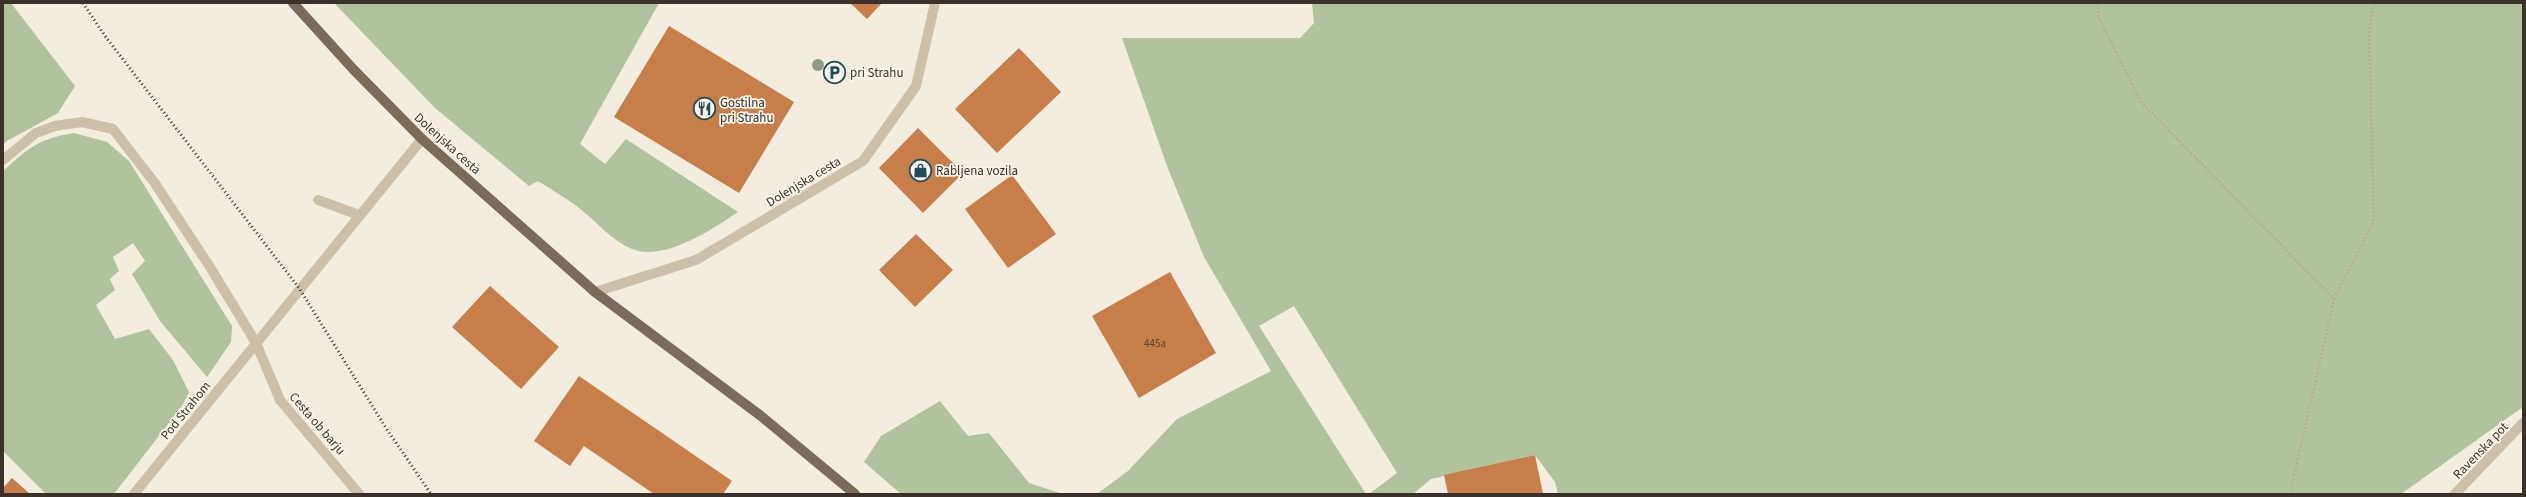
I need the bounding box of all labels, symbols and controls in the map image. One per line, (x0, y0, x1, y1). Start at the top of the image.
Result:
parking icon: pri Strahu (821, 59, 847, 85)
place label: pri Strahu (850, 64, 903, 82)
place label: Gostilna pri Strahu (720, 94, 773, 127)
restaurant icon: Gostilna pri Strahu (691, 96, 717, 122)
street label: Dolenjska cesta (410, 109, 485, 179)
street label: Dolenjska cesta (763, 153, 844, 211)
shop icon: Rabljena vozila (908, 157, 934, 183)
place label: Rabljena vozila (936, 162, 1018, 180)
house number: 445a (1144, 336, 1166, 351)
street label: Pod Strahom (157, 378, 215, 444)
street label: Cesta ob barju (285, 388, 349, 459)
street label: Ravenska pot (2449, 418, 2513, 483)

